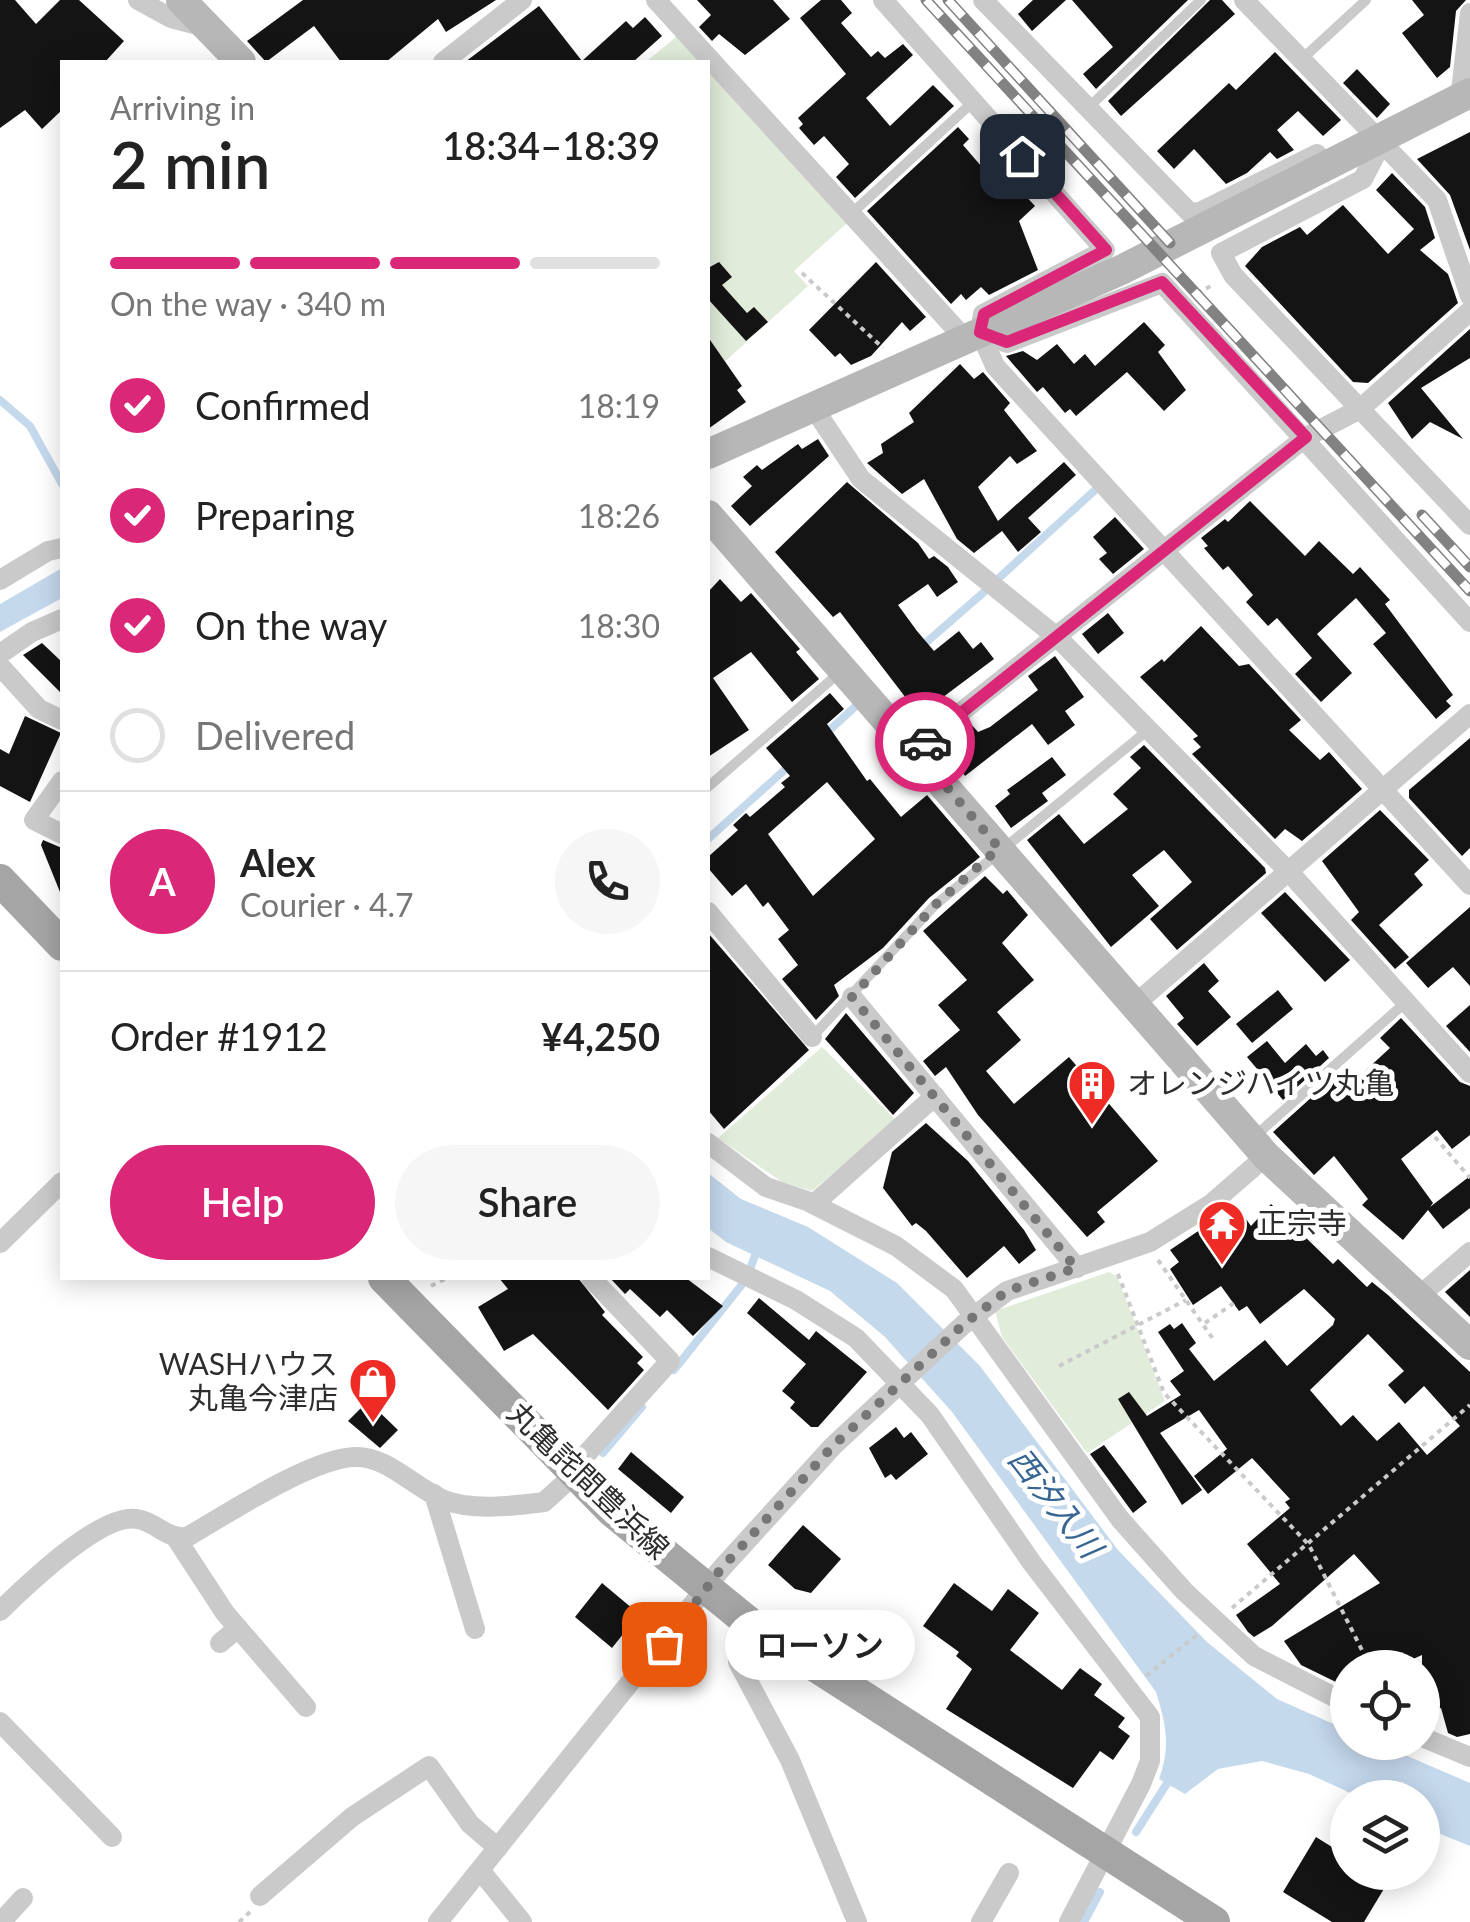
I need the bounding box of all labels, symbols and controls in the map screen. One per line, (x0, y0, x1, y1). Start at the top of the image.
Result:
text: Arriving in (110, 88, 255, 127)
pin (980, 114, 1065, 199)
text: 18:34–18:39 (442, 122, 660, 168)
text: 2 min (110, 125, 270, 203)
icon: home (995, 129, 1050, 184)
text: On the way · 340 m (110, 284, 386, 323)
icon: check (110, 378, 165, 433)
text: Confirmed (195, 382, 371, 428)
text: 18:19 (578, 386, 660, 425)
icon: check (110, 488, 165, 543)
text: Preparing (195, 492, 355, 538)
text: 18:26 (578, 496, 660, 535)
icon: check (110, 598, 165, 653)
text: On the way (195, 602, 387, 648)
text: 18:30 (578, 606, 660, 645)
courier (875, 692, 975, 792)
text: Delivered (195, 712, 355, 758)
icon: car (898, 715, 953, 770)
button: phone (555, 829, 660, 934)
text: Alex (240, 839, 316, 885)
text: A (149, 858, 176, 904)
text: Courier · 4.7 (240, 885, 414, 924)
text: Order #1912 (110, 1013, 327, 1059)
text: ¥4,250 (541, 1013, 660, 1059)
building icon: オレンジハイツ丸亀 (1066, 1058, 1118, 1126)
place label: オレンジハイツ丸亀 (1127, 1064, 1395, 1100)
button: Help (110, 1145, 375, 1260)
button: Share (395, 1145, 660, 1260)
temple icon: 正宗寺 (1196, 1198, 1248, 1266)
place label: 正宗寺 (1257, 1204, 1347, 1240)
place label: WASHハウス 丸亀今津店 (159, 1345, 338, 1415)
shop icon: WASHハウス 丸亀今津店 (347, 1356, 399, 1424)
street label: 丸亀詫間豊浜線 (501, 1394, 677, 1565)
water label: 西汐入川 (1001, 1440, 1113, 1567)
pin (622, 1602, 707, 1687)
callout: ローソン (724, 1609, 914, 1679)
icon: bag (637, 1617, 692, 1672)
text: ローソン (756, 1625, 884, 1664)
map controls (1330, 1650, 1440, 1890)
button: locate (1330, 1650, 1440, 1760)
button: layers (1330, 1780, 1440, 1890)

